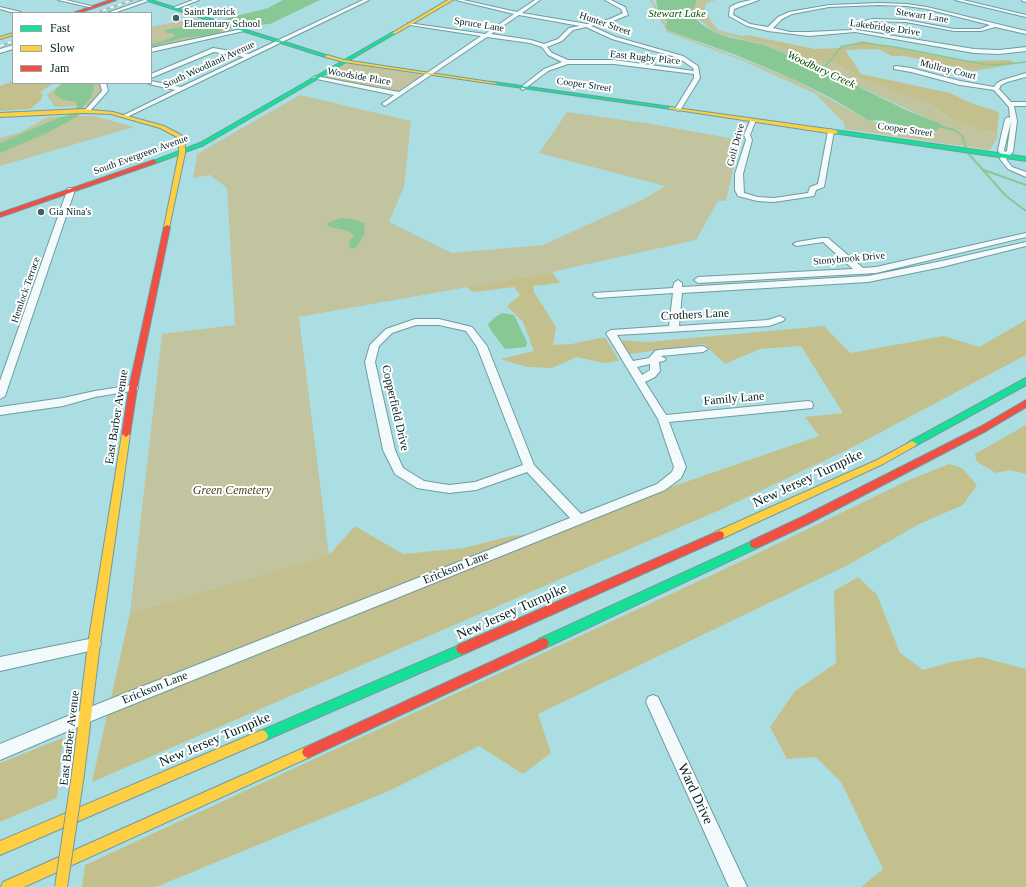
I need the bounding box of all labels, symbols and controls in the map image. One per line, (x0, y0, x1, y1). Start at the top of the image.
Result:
place label: Saint Patrick Elementary School (184, 6, 260, 30)
street label: Stewart Lane (895, 6, 949, 26)
water label: Stewart Lake (648, 7, 706, 21)
street label: Hunter Street (578, 10, 632, 38)
legend (12, 12, 152, 84)
marker: Saint Patrick Elementary School (171, 13, 181, 23)
street label: Spruce Lane (453, 15, 505, 35)
street label: Lakebridge Drive (849, 17, 921, 39)
text: Fast (50, 21, 70, 35)
street label: South Woodland Avenue (161, 39, 257, 91)
text: Slow (50, 41, 75, 55)
street label: East Rugby Place (609, 48, 681, 68)
water label: Woodbury Creek (785, 49, 857, 91)
street label: Mullray Court (919, 57, 977, 83)
text: Jam (50, 61, 69, 75)
street label: Woodside Place (326, 66, 392, 88)
street label: Cooper Street (556, 75, 612, 95)
street label: Cooper Street (877, 120, 933, 140)
street label: Golf Drive (725, 122, 747, 168)
street label: South Evergreen Avenue (92, 132, 190, 178)
place label: Gia Nina's (49, 206, 91, 218)
marker: Gia Nina's (36, 207, 46, 217)
street label: Stonybrook Drive (813, 250, 885, 268)
street label: Hemlock Terrace (9, 255, 43, 325)
street label: Crothers Lane (661, 306, 729, 324)
street label: Copperfield Drive (378, 364, 412, 452)
street label: East Barber Avenue (102, 369, 132, 465)
street label: Family Lane (703, 389, 765, 409)
street label: New Jersey Turnpike (750, 446, 866, 512)
park label: Green Cemetery (193, 484, 271, 498)
street label: Erickson Lane (421, 548, 491, 588)
street label: New Jersey Turnpike (454, 580, 570, 644)
street label: Erickson Lane (120, 668, 190, 708)
street label: East Barber Avenue (57, 690, 83, 786)
street label: New Jersey Turnpike (157, 709, 273, 771)
street label: Ward Drive (674, 761, 716, 827)

